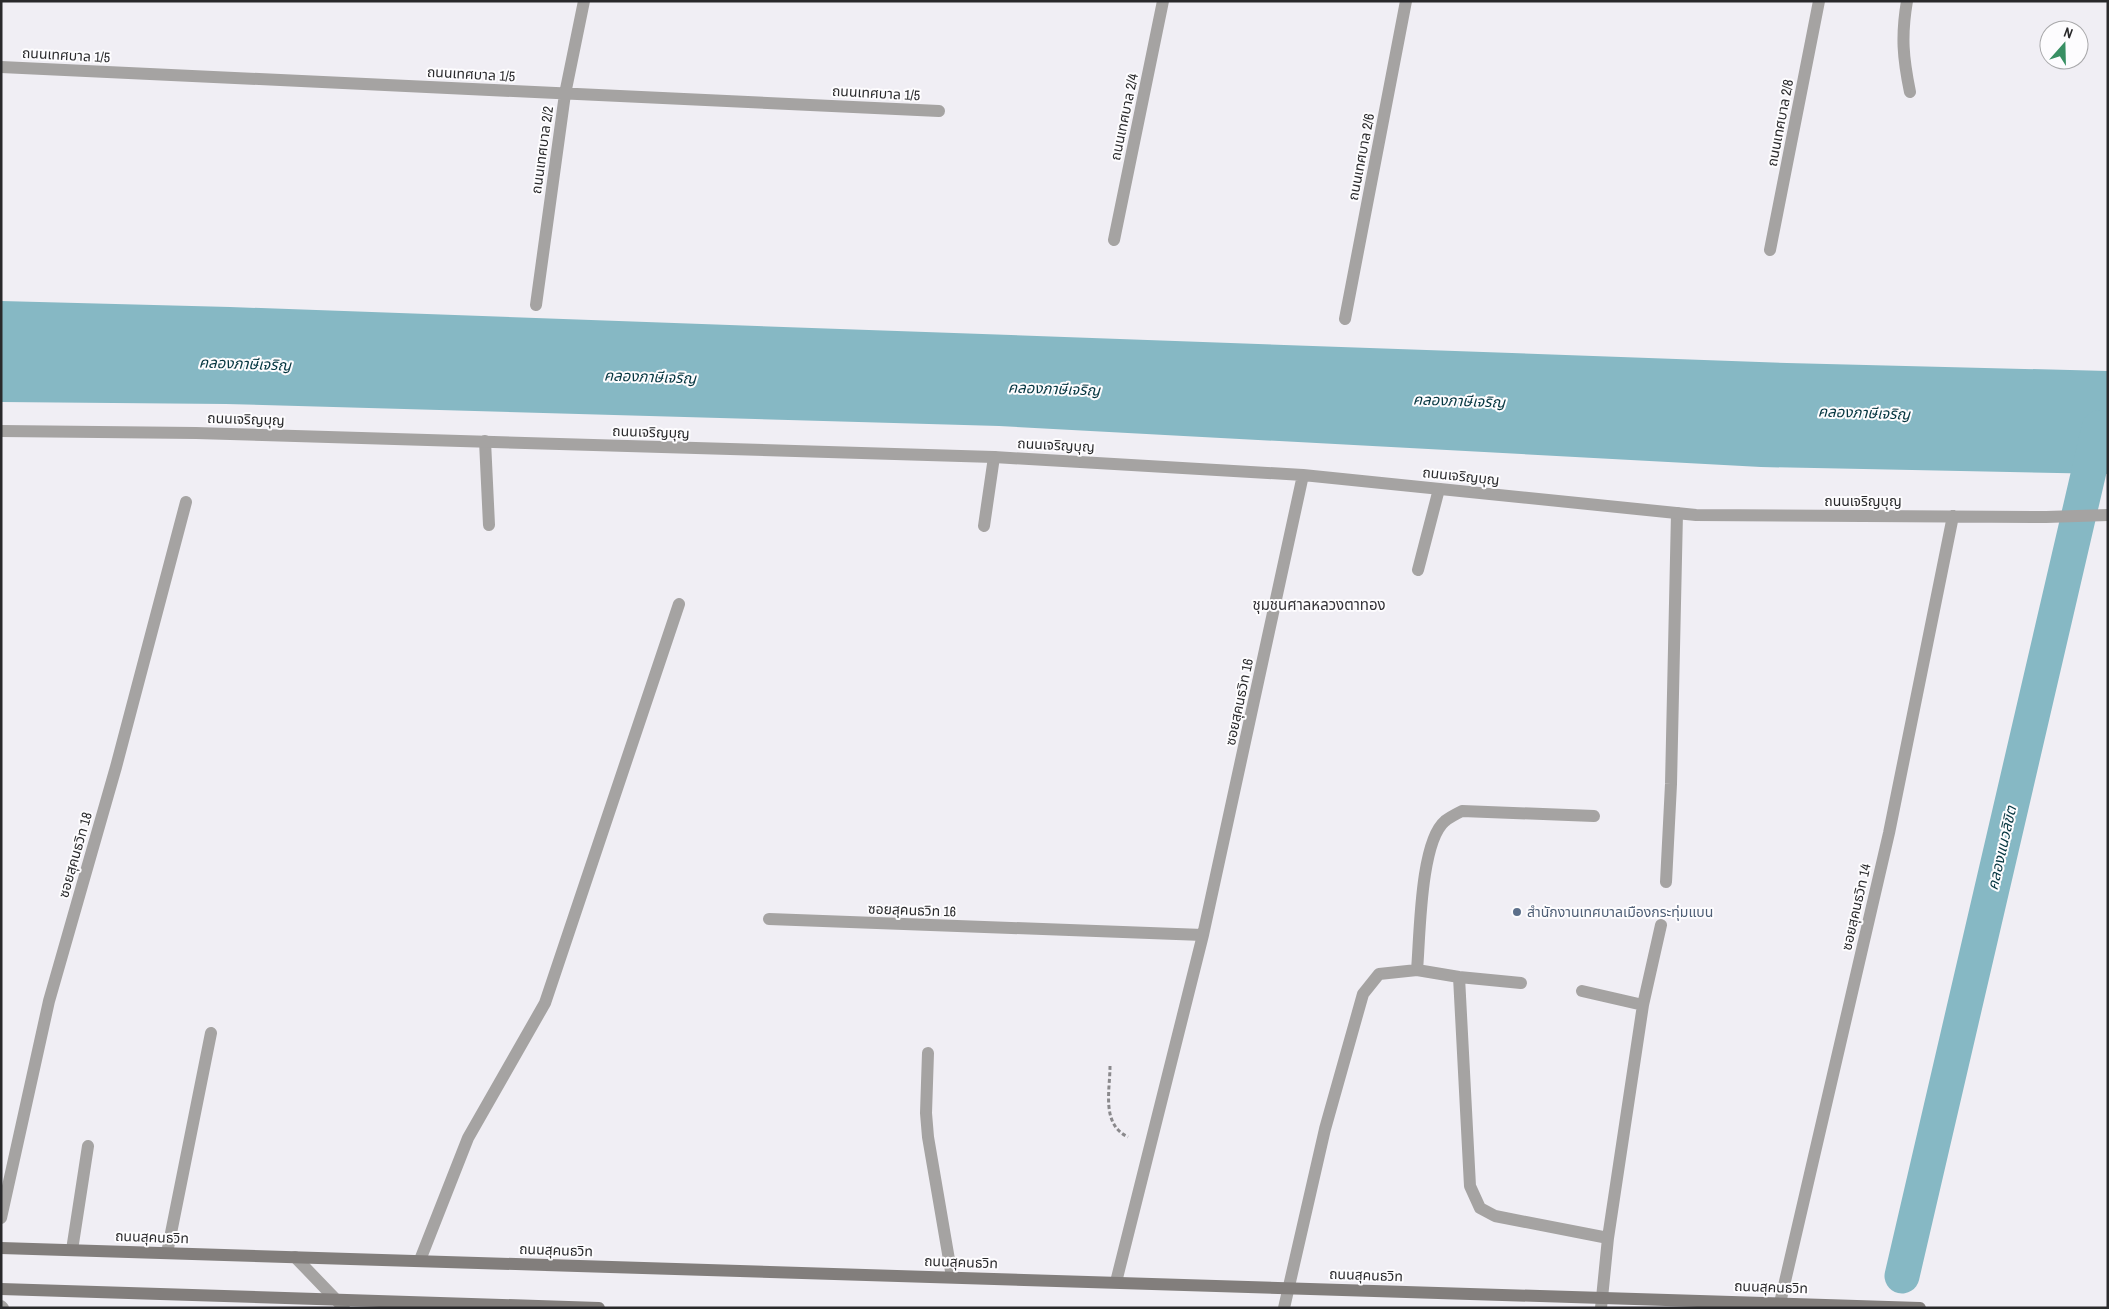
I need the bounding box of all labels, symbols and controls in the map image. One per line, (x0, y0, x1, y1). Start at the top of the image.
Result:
north arrow (2039, 20, 2089, 70)
text: N (2061, 23, 2075, 43)
street label: ถนนเทศบาล 1/5 (21, 44, 111, 66)
street label: ถนนเทศบาล 1/5 (426, 63, 516, 85)
street label: ถนนเทศบาล 2/4 (1106, 71, 1142, 162)
street label: ถนนเทศบาล 2/8 (1763, 78, 1797, 168)
street label: ถนนเทศบาล 1/5 (831, 82, 921, 104)
street label: ถนนเทศบาล 2/2 (527, 105, 557, 195)
street label: ถนนเทศบาล 2/6 (1344, 112, 1378, 202)
water label: คลองภาษีเจริญ (199, 351, 293, 376)
water label: คลองภาษีเจริญ (604, 364, 698, 389)
water label: คลองภาษีเจริญ (1008, 376, 1102, 401)
water label: คลองภาษีเจริญ (1413, 388, 1507, 413)
water label: คลองภาษีเจริญ (1818, 400, 1912, 425)
street label: ถนนเจริญบุญ (207, 409, 285, 429)
street label: ถนนเจริญบุญ (612, 422, 690, 442)
street label: ถนนเจริญบุญ (1017, 434, 1095, 456)
street label: ถนนเจริญบุญ (1422, 463, 1500, 489)
street label: ถนนเจริญบุญ (1824, 492, 1902, 510)
district label: ชุมชนศาลหลวงตาทอง (1252, 594, 1386, 615)
street label: ซอยสุคนธวิท 16 (1221, 657, 1257, 747)
water label: คลองแนวลิขิต (1982, 802, 2022, 892)
street label: ซอยสุคนธวิท 18 (54, 810, 96, 900)
street label: ซอยสุคนธวิท 14 (1837, 861, 1875, 952)
street label: ซอยสุคนธวิท 16 (868, 899, 956, 921)
place label: สำนักงานเทศบาลเมืองกระทุ่มแบน (1527, 903, 1713, 921)
marker: สำนักงานเทศบาลเมืองกระทุ่มแบน (1511, 906, 1523, 918)
street label: ถนนสุคนธวิท (115, 1227, 189, 1247)
street label: ถนนสุคนธวิท (519, 1240, 593, 1260)
street label: ถนนสุคนธวิท (924, 1252, 998, 1272)
street label: ถนนสุคนธวิท (1329, 1265, 1403, 1285)
street label: ถนนสุคนธวิท (1734, 1277, 1808, 1297)

